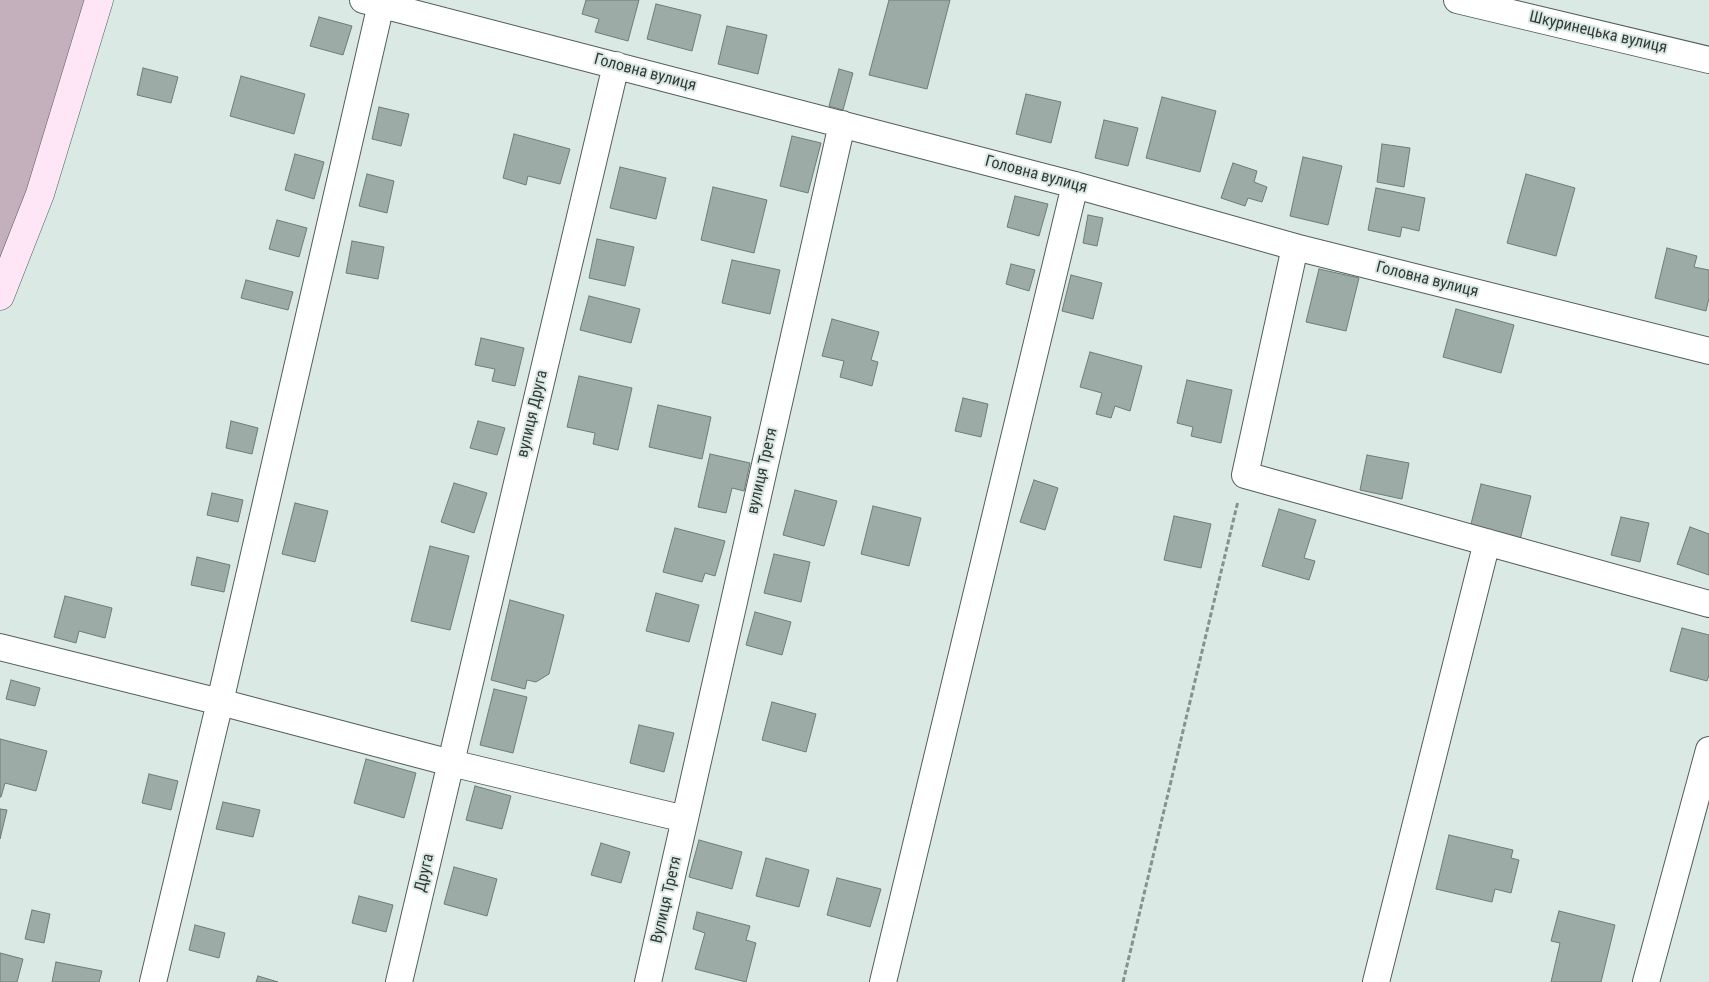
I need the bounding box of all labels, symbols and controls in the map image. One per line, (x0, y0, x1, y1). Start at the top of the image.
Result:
street label: Шкуринецька вулиця (1527, 8, 1669, 58)
street label: Головна вулиця (592, 50, 698, 96)
street label: Головна вулиця (983, 152, 1089, 198)
street label: Головна вулиця (1374, 258, 1480, 302)
street label: вулиця Друга (514, 368, 552, 460)
street label: вулиця Третя (744, 426, 782, 516)
street label: Друга (411, 852, 439, 894)
street label: Вулиця Третя (648, 855, 686, 945)

